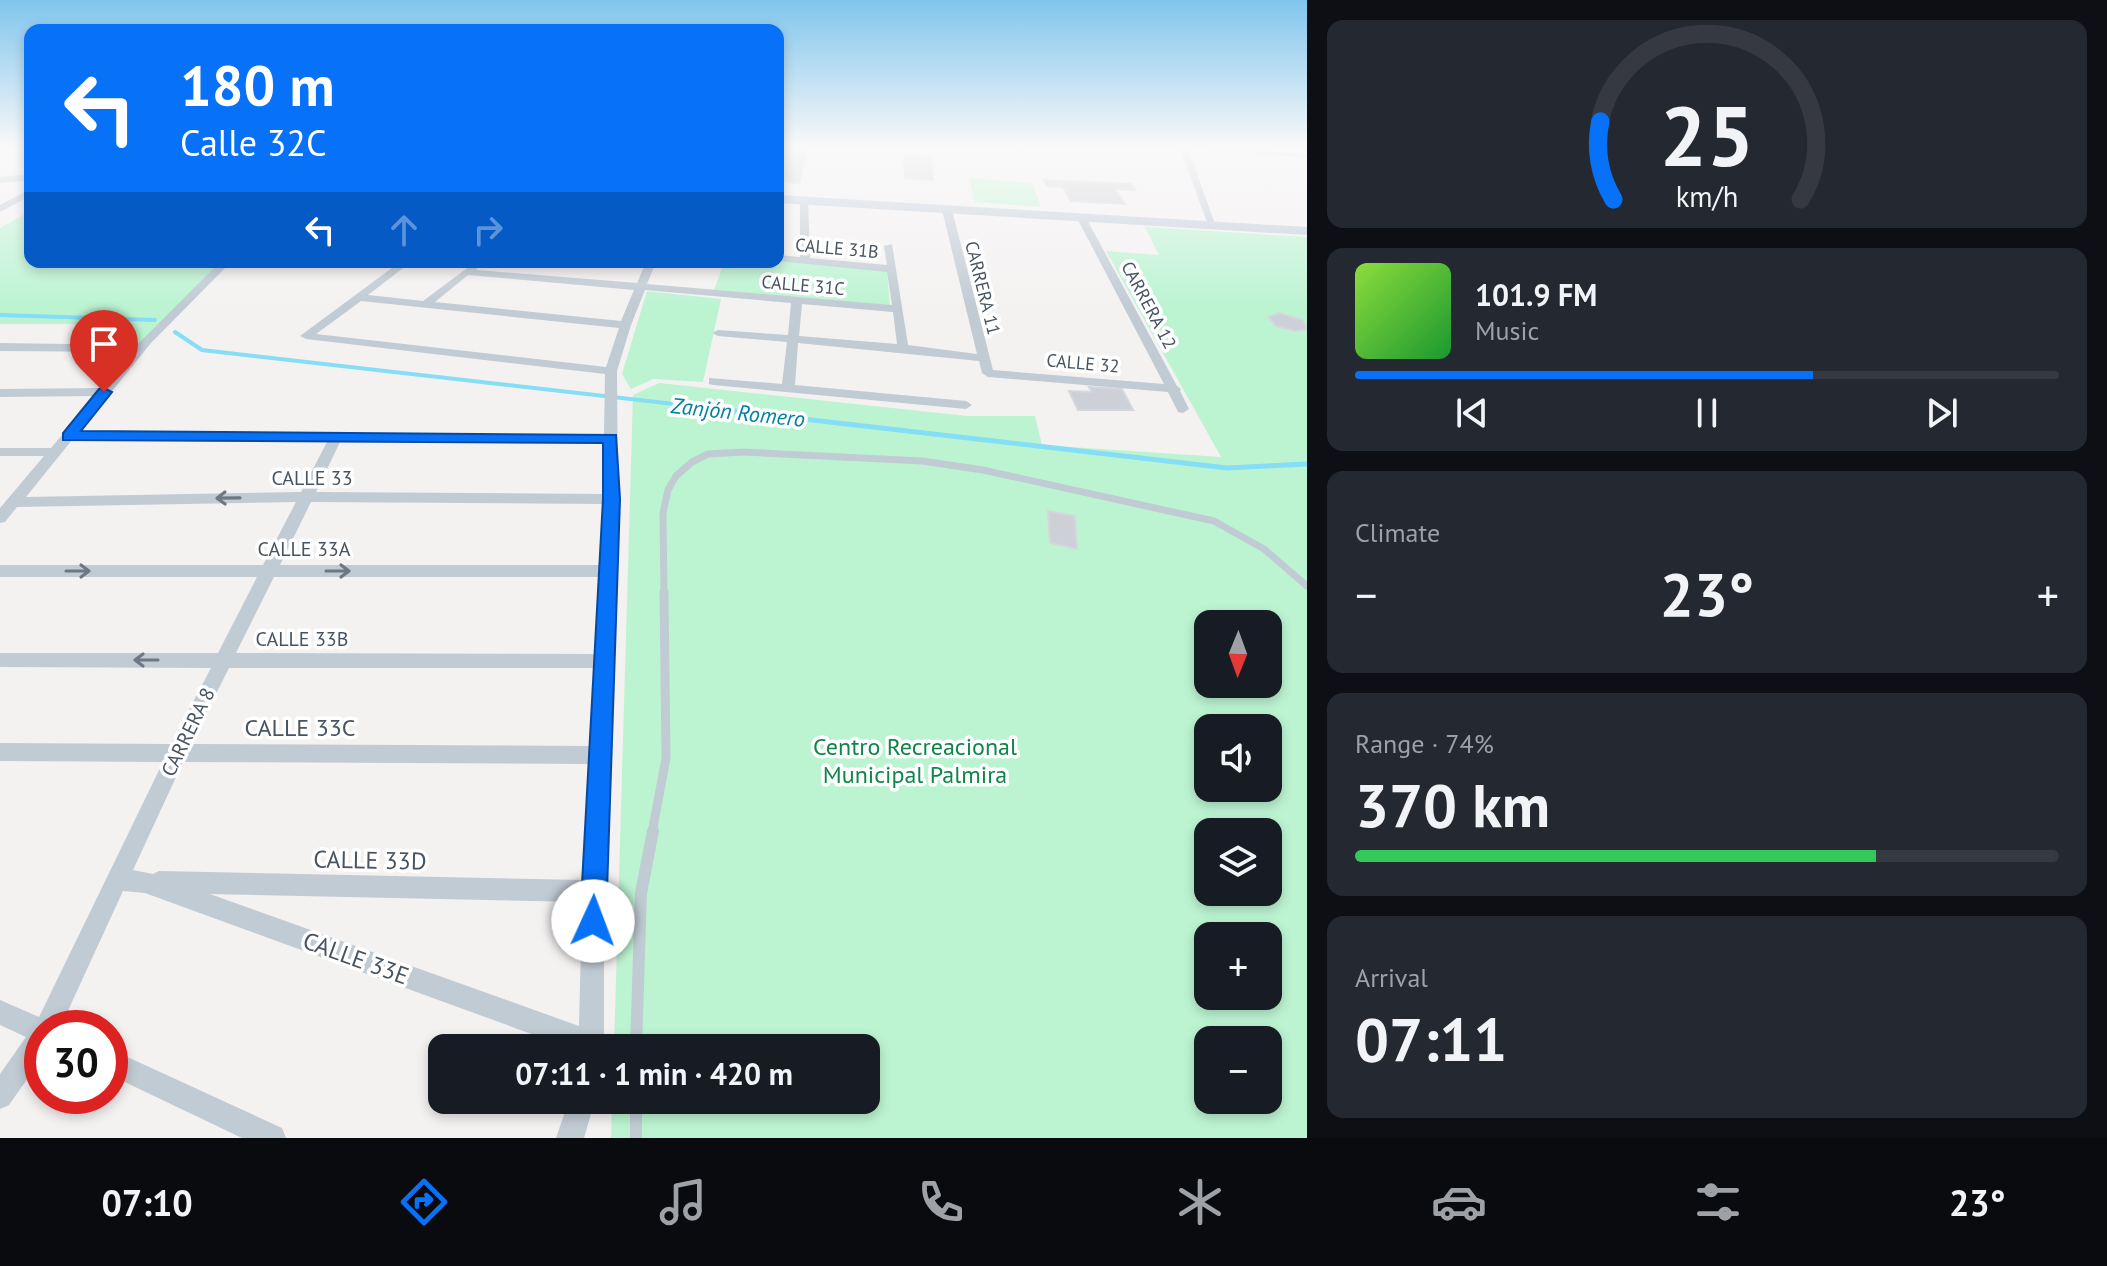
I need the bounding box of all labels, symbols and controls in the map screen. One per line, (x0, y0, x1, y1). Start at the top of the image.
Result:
text: 180 m (180, 49, 335, 121)
icon: left (48, 56, 152, 160)
text: 25 (1660, 81, 1754, 189)
text: Calle 32C (180, 119, 327, 166)
text: km/h (1676, 178, 1738, 215)
icon: left (298, 208, 342, 252)
icon: ahead (382, 208, 426, 252)
icon: right (466, 208, 510, 252)
street label: CALLE 31B (794, 233, 880, 263)
street label: CARRERA 11 (960, 239, 1006, 337)
street label: CARRERA 12 (1116, 257, 1182, 353)
street label: CALLE 31C (761, 270, 845, 300)
text: 101.9 FM (1475, 275, 1597, 314)
pin (70, 310, 138, 392)
text: Music (1475, 314, 1539, 347)
icon: arrive (82, 322, 126, 366)
street label: CALLE 32 (1046, 348, 1120, 378)
water label: Zanjón Romero (669, 391, 806, 433)
icon: previous (1450, 391, 1494, 435)
icon: pause (1685, 391, 1729, 435)
icon: next (1920, 391, 1964, 435)
street label: CALLE 33 (271, 465, 353, 491)
one-way arrow (215, 491, 242, 506)
text: Climate (1355, 516, 1440, 549)
street label: CALLE 33A (258, 536, 351, 562)
text: 23° (1660, 555, 1754, 633)
one-way arrow (64, 563, 91, 579)
one-way arrow (324, 563, 351, 579)
text: − (1355, 566, 1377, 623)
text: + (2037, 566, 2059, 623)
north arrow (1194, 610, 1282, 698)
map controls (1194, 610, 1282, 1114)
street label: CALLE 33B (256, 626, 348, 652)
one-way arrow (133, 652, 160, 668)
street label: CARRERA 8 (155, 683, 221, 781)
street label: CALLE 33C (244, 712, 356, 743)
button: sound (1194, 714, 1282, 802)
text: Range · 74% (1355, 727, 1494, 760)
park label: Centro Recreacional Municipal Palmira (813, 731, 1017, 790)
text: 370 km (1355, 766, 1550, 844)
button: layers (1194, 818, 1282, 906)
street label: CALLE 33D (313, 844, 427, 876)
position arrow (551, 879, 635, 963)
button: + (1194, 922, 1282, 1010)
street label: CALLE 33E (299, 925, 413, 991)
text: Arrival (1355, 961, 1428, 994)
text: 07:11 (1355, 1000, 1507, 1078)
speed limit sign: 30 (24, 1010, 128, 1114)
button: − (1194, 1026, 1282, 1114)
text: 07:11 · 1 min · 420 m (515, 1054, 793, 1093)
icon: directions (396, 1174, 452, 1230)
icon: music (655, 1174, 711, 1230)
icon: phone (913, 1174, 969, 1230)
icon: climate (1172, 1174, 1228, 1230)
icon: car (1431, 1174, 1487, 1230)
icon: filters (1690, 1174, 1746, 1230)
text: 07:10 (101, 1179, 193, 1226)
text: 23° (1949, 1179, 2005, 1226)

